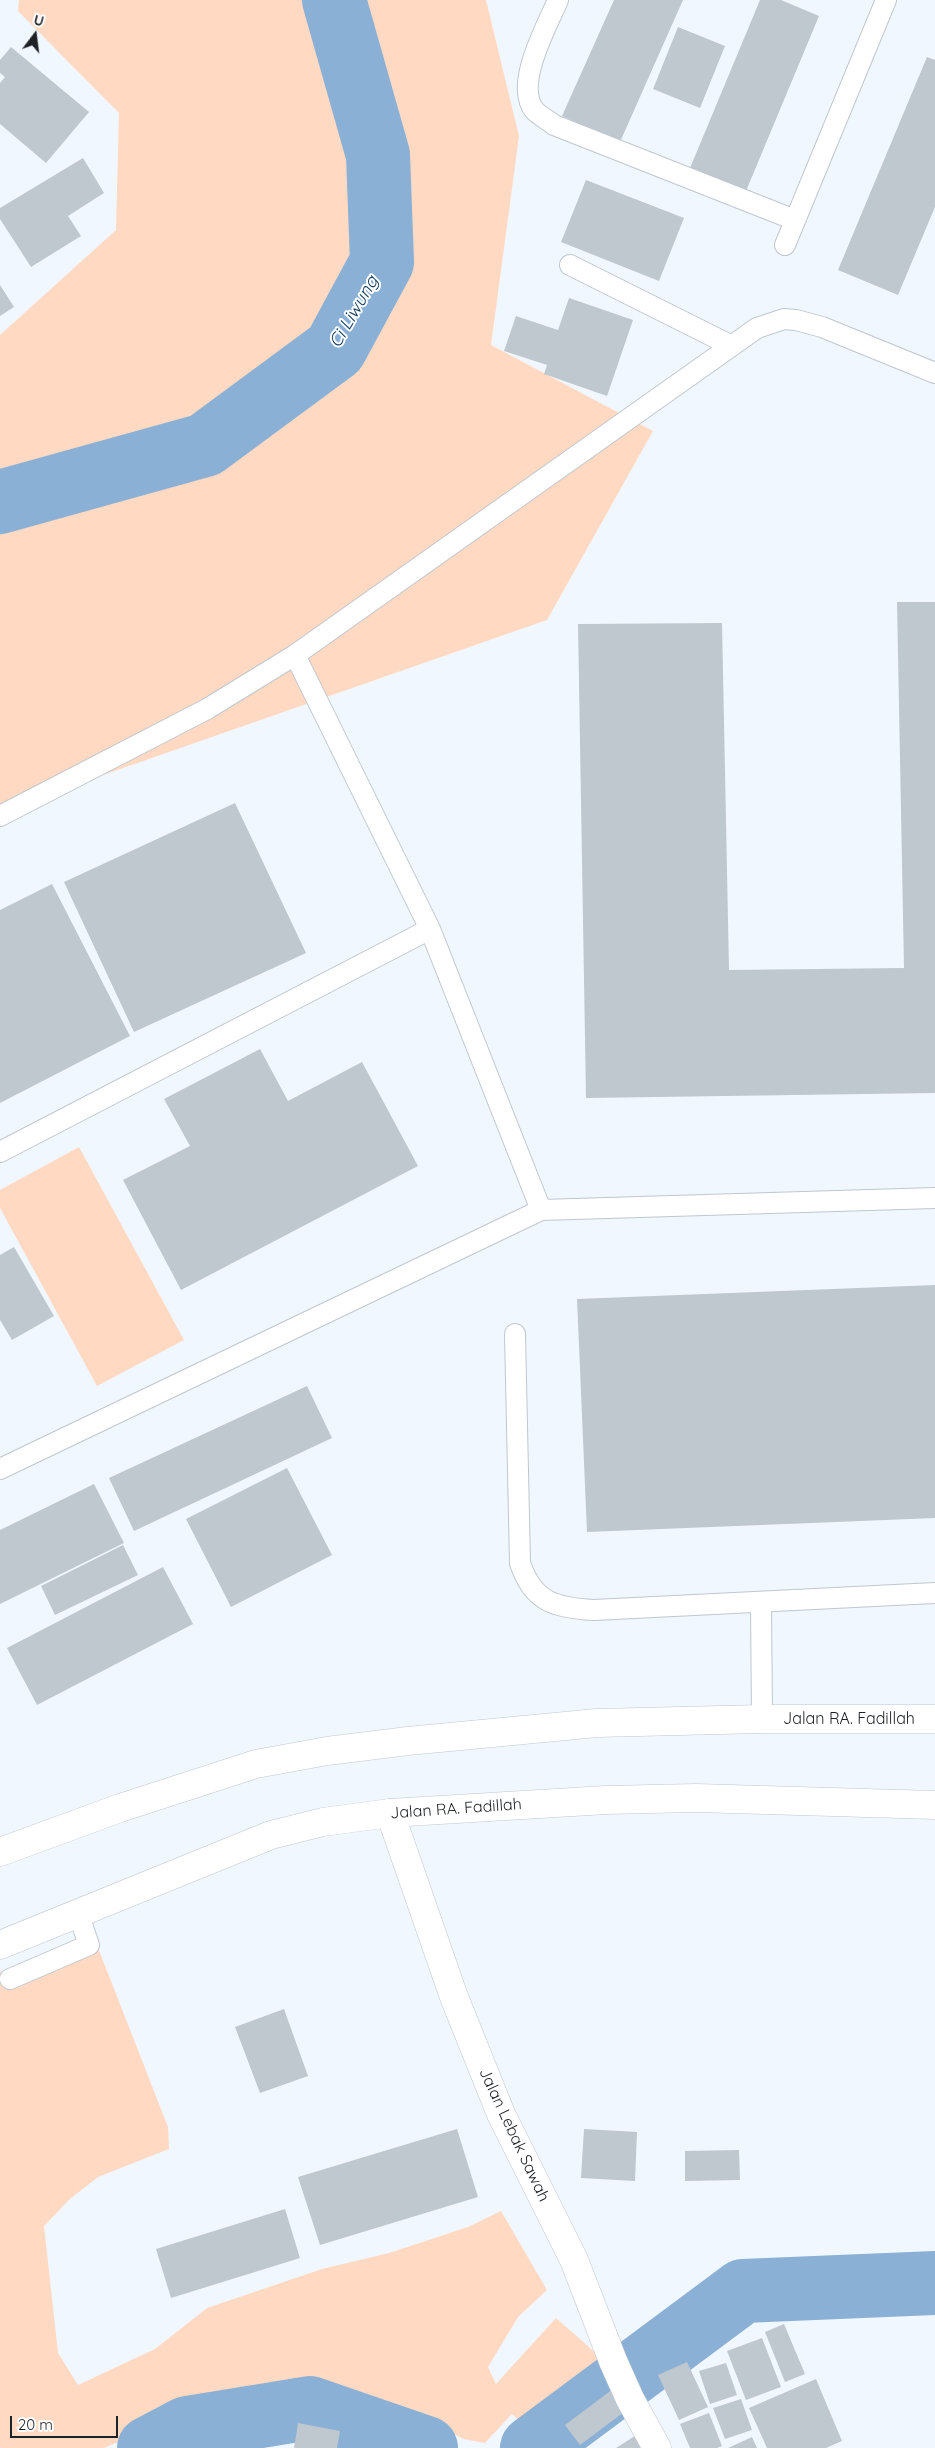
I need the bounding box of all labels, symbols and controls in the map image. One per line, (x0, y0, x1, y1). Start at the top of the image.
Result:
north arrow (10, 10, 60, 60)
text: U (32, 11, 46, 30)
water label: Ci Liwung (325, 272, 383, 352)
street label: Jalan RA. Fadillah (783, 1709, 915, 1729)
street label: Jalan RA. Fadillah (390, 1795, 522, 1823)
street label: Jalan Lebak Sawah (475, 2065, 553, 2205)
scale bar (12, 2406, 120, 2438)
text: 20 m (18, 2415, 53, 2434)

